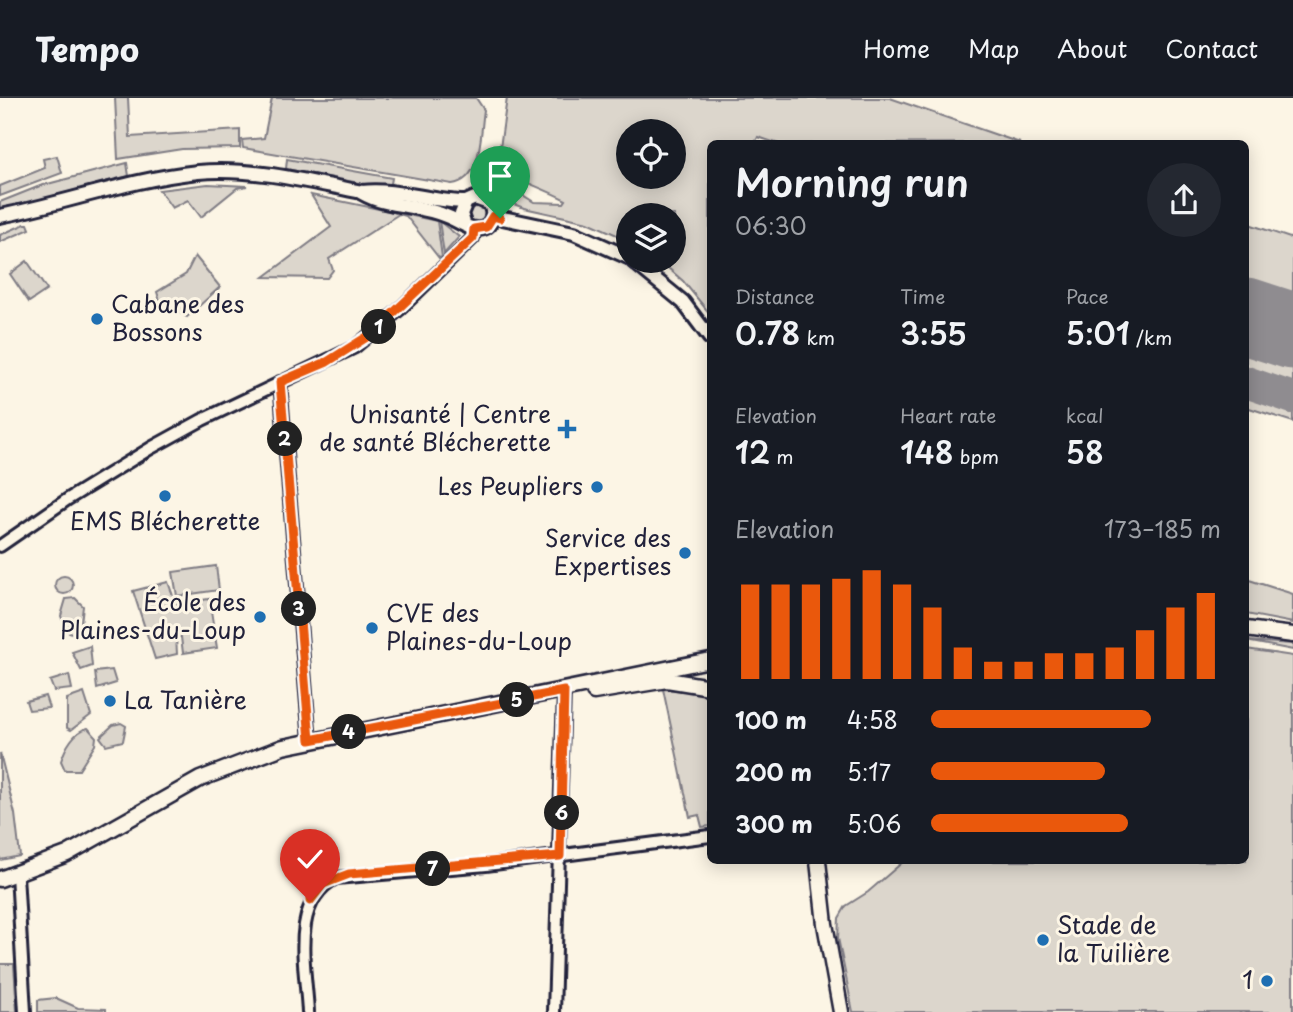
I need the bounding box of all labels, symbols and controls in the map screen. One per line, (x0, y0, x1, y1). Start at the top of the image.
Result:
text: Tempo (35, 23, 139, 73)
text: Home (863, 30, 930, 66)
text: Map (968, 30, 1019, 66)
text: About (1057, 30, 1127, 66)
text: Contact (1165, 30, 1258, 66)
map controls (616, 119, 686, 273)
button: locate (616, 119, 686, 189)
pin (470, 146, 530, 218)
text: Morning run (735, 153, 969, 210)
icon: arrive (481, 157, 519, 195)
button: share (1147, 163, 1221, 237)
button: layers (616, 203, 686, 273)
text: 06:30 (735, 208, 806, 243)
text: Distance (735, 282, 815, 310)
text: Time (900, 282, 945, 310)
text: Pace (1066, 282, 1109, 310)
place label: Cabane des Bossons (111, 285, 244, 349)
pin: 1 (362, 310, 396, 344)
text: 0.78 (735, 310, 800, 355)
text: 3:55 (900, 310, 967, 355)
text: 5:01 (1066, 310, 1130, 355)
marker: Cabane des Bossons (89, 311, 105, 327)
text: 1 (374, 312, 383, 340)
text: km (800, 323, 835, 351)
text: /km (1130, 323, 1172, 351)
place label: Unisanté | Centre de santé Blécherette (319, 395, 551, 459)
text: Elevation (735, 401, 817, 429)
text: Heart rate (900, 401, 996, 429)
text: kcal (1066, 401, 1104, 429)
marker: Unisanté | Centre de santé Blécherette (557, 419, 577, 439)
pin: 2 (268, 422, 302, 456)
text: 2 (278, 424, 291, 452)
text: 12 (735, 429, 770, 474)
text: 148 (900, 429, 954, 474)
text: 58 (1066, 429, 1104, 474)
text: m (770, 442, 794, 470)
text: bpm (954, 442, 999, 470)
place label: Les Peupliers (438, 467, 583, 503)
marker: Les Peupliers (589, 479, 605, 495)
marker: EMS Blécherette (157, 488, 173, 504)
place label: EMS Blécherette (70, 502, 260, 538)
text: Elevation (735, 511, 834, 546)
text: 173–185 m (1104, 511, 1221, 546)
place label: Service des Expertises (545, 519, 671, 583)
marker: Service des Expertises (677, 545, 693, 561)
place label: École des Plaines-du-Loup (60, 583, 246, 647)
pin: 3 (282, 592, 316, 626)
text: 3 (292, 594, 305, 622)
place label: CVE des Plaines-du-Loup (386, 594, 572, 658)
marker: École des Plaines-du-Loup (252, 609, 268, 625)
marker: CVE des Plaines-du-Loup (364, 620, 380, 636)
place label: La Tanière (124, 681, 247, 717)
pin: 5 (500, 682, 534, 718)
text: 5 (510, 685, 523, 713)
marker: La Tanière (102, 693, 118, 709)
text: 100 m (735, 702, 807, 737)
text: 4:58 (847, 702, 898, 737)
pin: 4 (332, 714, 366, 750)
text: 4 (342, 717, 355, 745)
text: 200 m (735, 754, 812, 789)
text: 5:17 (847, 754, 891, 789)
pin: 6 (544, 796, 580, 830)
text: 6 (555, 798, 568, 826)
text: 300 m (735, 806, 813, 841)
text: 5:06 (847, 806, 901, 841)
pin (280, 829, 340, 901)
icon: check (291, 840, 329, 878)
pin: 7 (416, 852, 450, 886)
text: 7 (427, 854, 438, 882)
place label: Stade de la Tuilière (1057, 906, 1170, 970)
marker: Stade de la Tuilière (1035, 932, 1051, 948)
place label: 1 (1242, 961, 1253, 997)
marker: 1 (1259, 973, 1275, 989)

